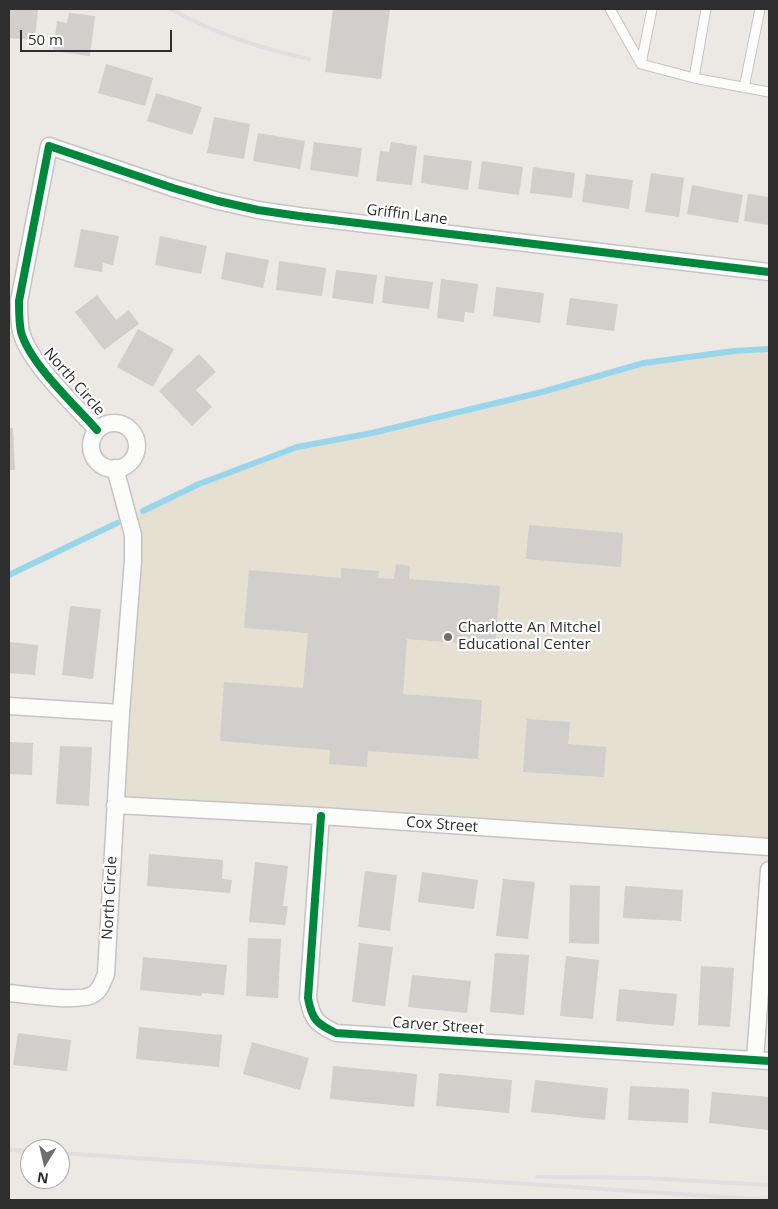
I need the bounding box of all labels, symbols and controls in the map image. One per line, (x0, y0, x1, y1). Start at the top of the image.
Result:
scale bar (22, 20, 175, 52)
text: 50 m (28, 29, 63, 49)
street label: Griffin Lane (365, 201, 449, 229)
street label: North Circle (40, 345, 108, 419)
place label: Charlotte An Mitchel Educational Center (458, 619, 601, 654)
marker: Charlotte An Mitchel Educational Center (442, 631, 454, 643)
street label: Cox Street (405, 814, 479, 836)
street label: North Circle (99, 856, 121, 940)
street label: Carver Street (392, 1014, 484, 1038)
north arrow (20, 1139, 70, 1189)
text: N (36, 1168, 50, 1189)

